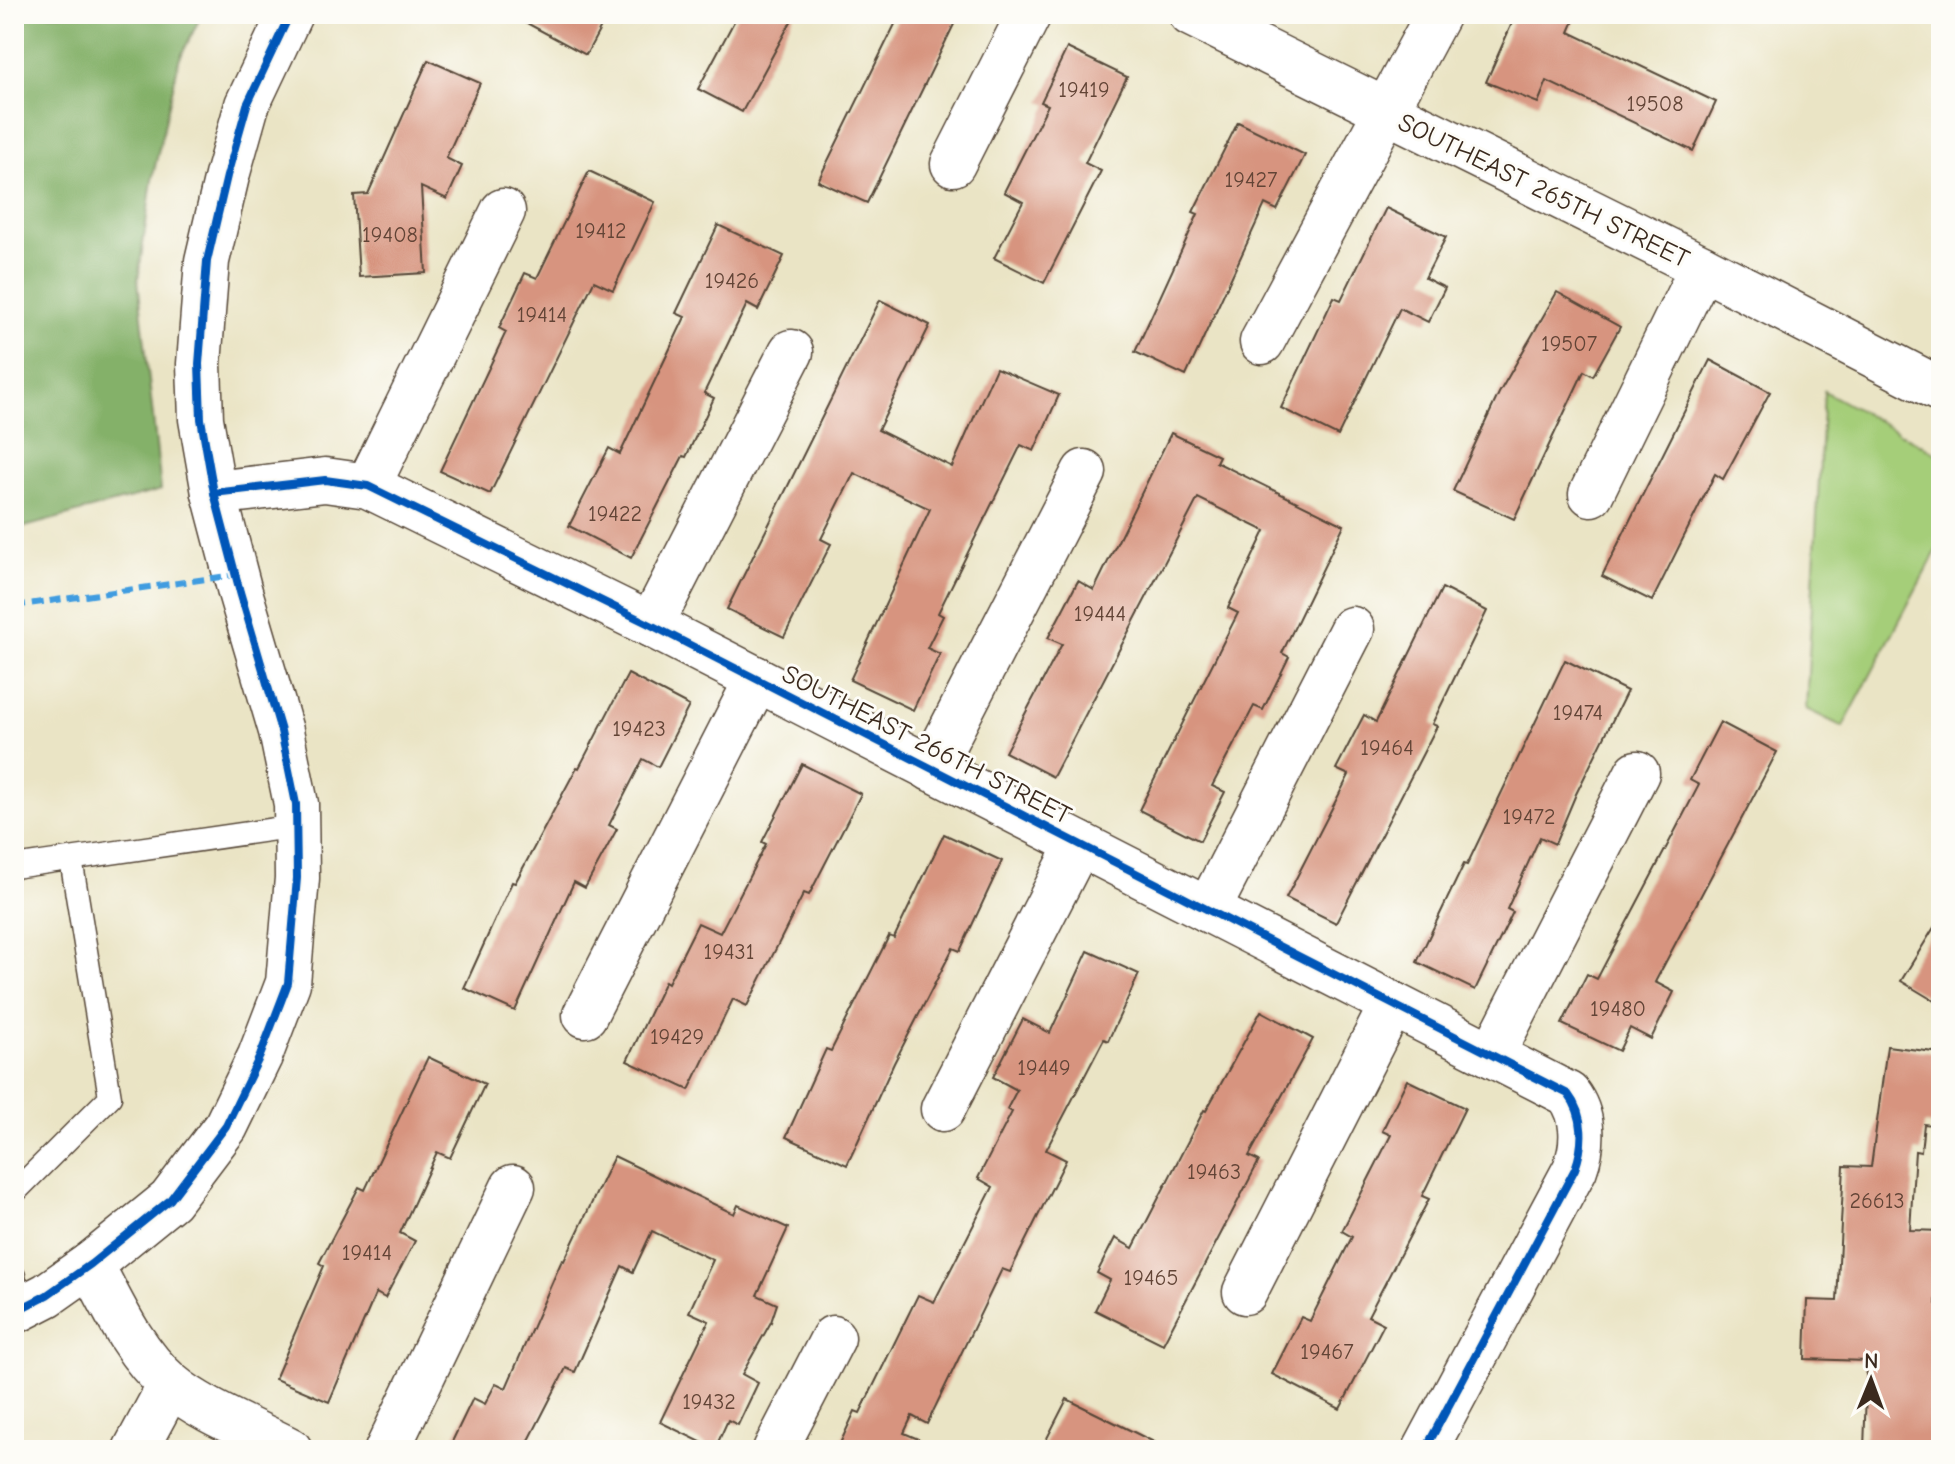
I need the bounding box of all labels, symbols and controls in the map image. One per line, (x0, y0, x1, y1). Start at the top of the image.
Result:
house number: 19419 (1058, 77, 1110, 103)
house number: 19508 (1626, 91, 1684, 117)
street label: SOUTHEAST 265TH STREET (1393, 107, 1694, 275)
house number: 19427 (1225, 167, 1278, 193)
house number: 19412 (575, 218, 627, 244)
house number: 19408 (362, 222, 418, 248)
house number: 19426 (705, 268, 759, 294)
house number: 19414 (517, 302, 567, 328)
house number: 19507 (1541, 331, 1598, 357)
house number: 19422 (588, 501, 642, 527)
house number: 19444 (1074, 601, 1126, 627)
street label: SOUTHEAST 266TH STREET (777, 659, 1076, 831)
house number: 19474 (1553, 700, 1603, 726)
house number: 19423 (612, 716, 666, 742)
house number: 19464 (1360, 735, 1414, 761)
house number: 19472 (1503, 804, 1555, 830)
house number: 19431 (704, 939, 754, 965)
house number: 19480 (1590, 996, 1646, 1022)
house number: 19429 (650, 1024, 704, 1050)
house number: 19449 (1017, 1055, 1071, 1081)
house number: 19463 (1187, 1159, 1241, 1185)
house number: 26613 (1849, 1188, 1905, 1214)
house number: 19414 (342, 1240, 392, 1266)
house number: 19465 (1124, 1265, 1178, 1291)
house number: 19467 (1300, 1339, 1354, 1365)
north arrow (1831, 1340, 1911, 1420)
text: N (1864, 1348, 1879, 1374)
house number: 19432 (682, 1389, 736, 1415)

